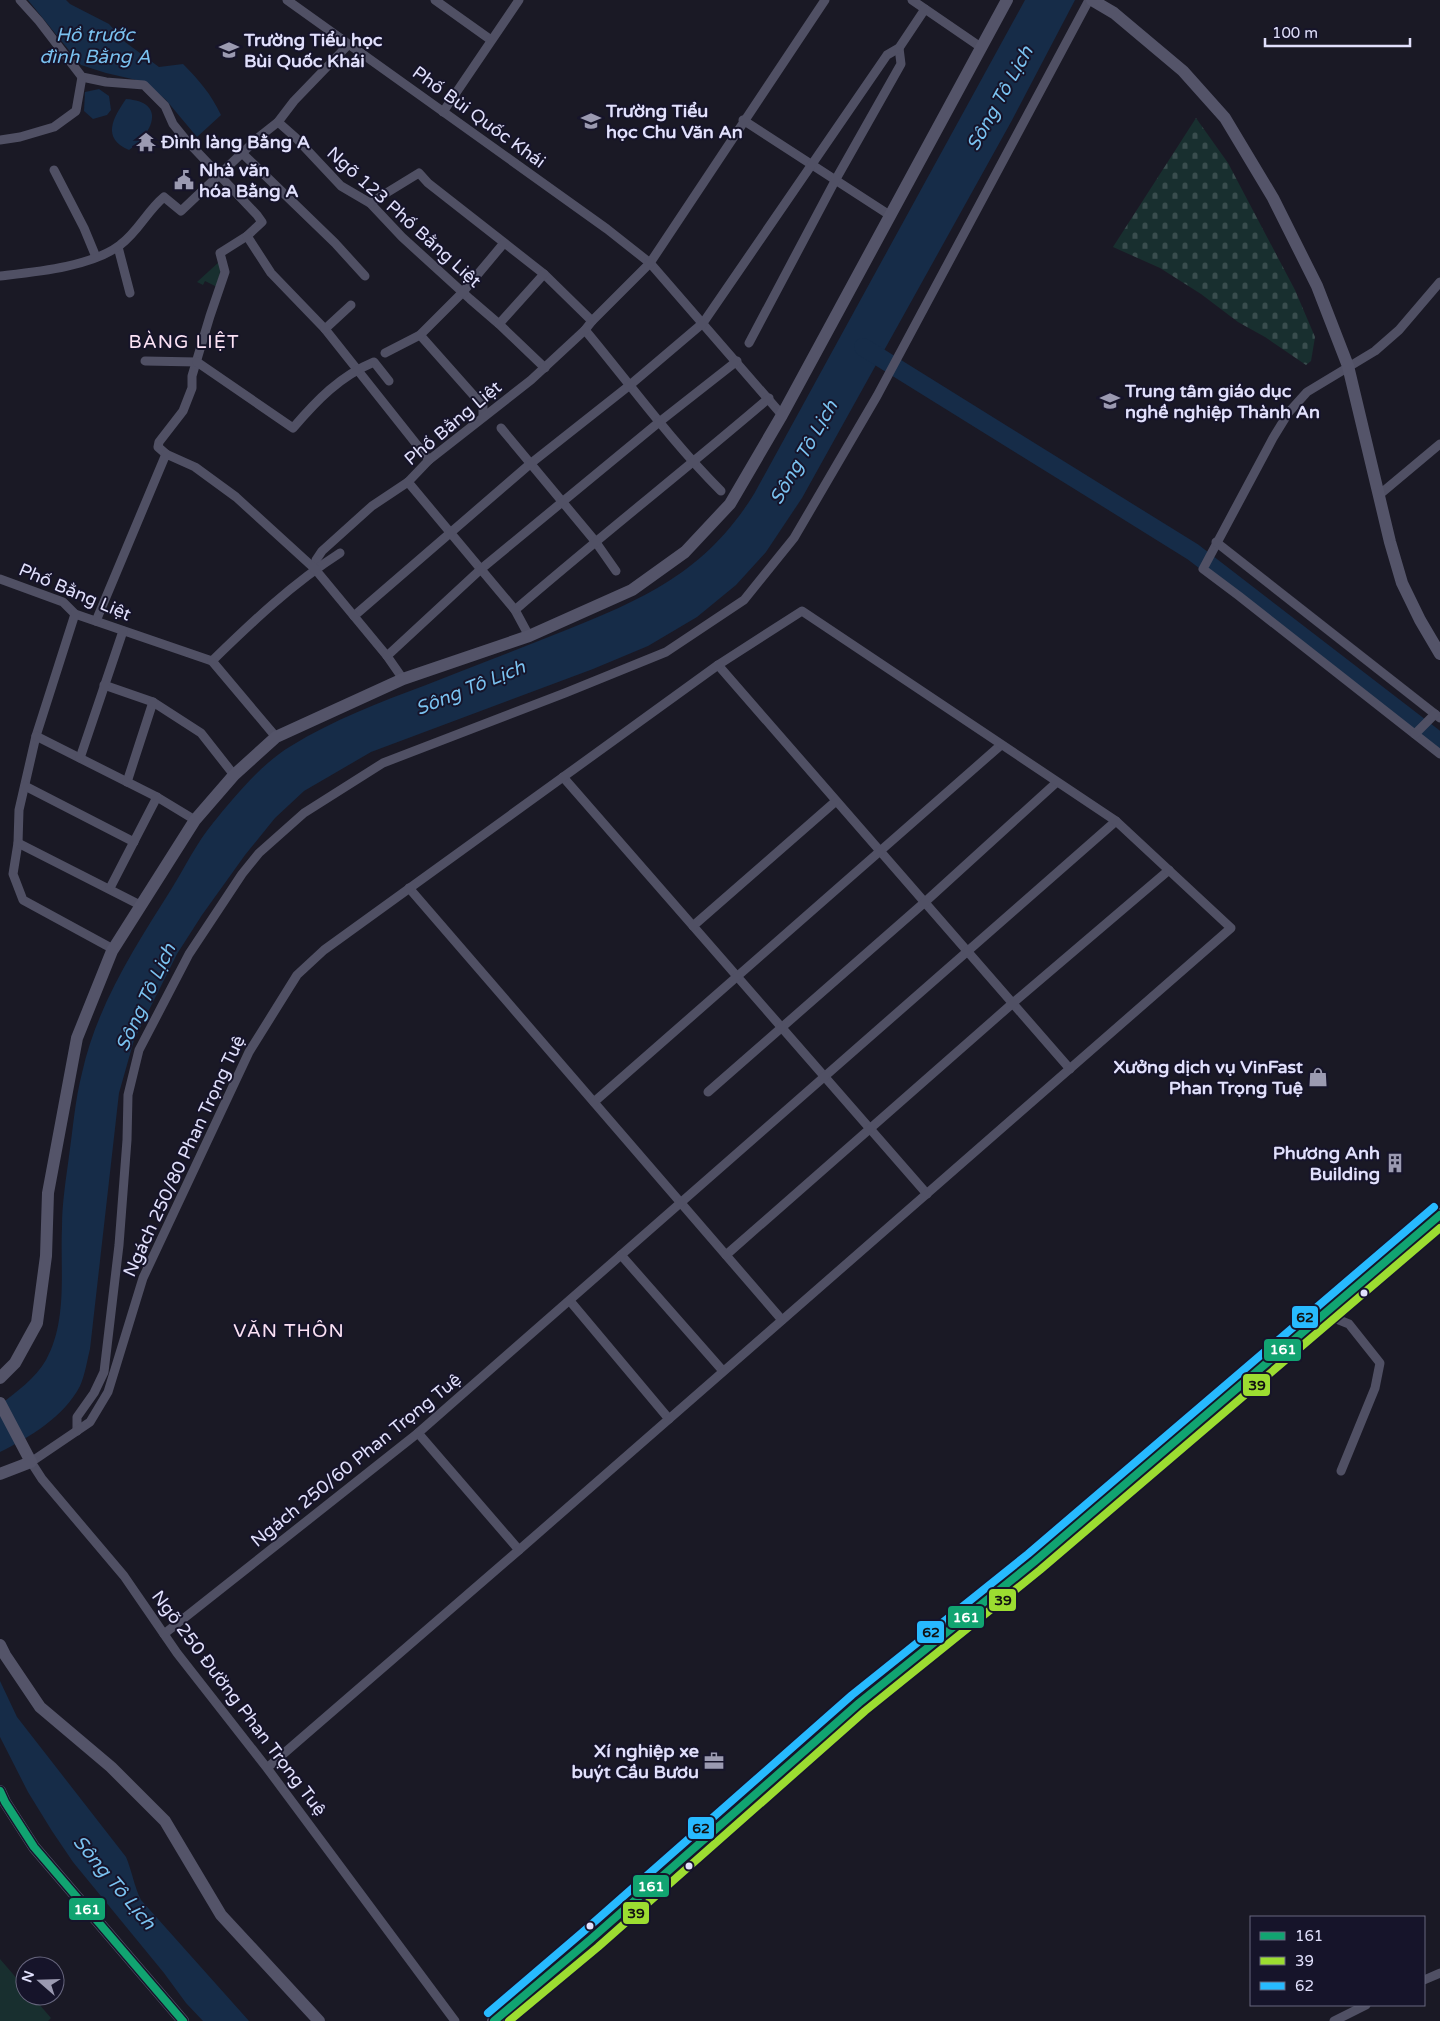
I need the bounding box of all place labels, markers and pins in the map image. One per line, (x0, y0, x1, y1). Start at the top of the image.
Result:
place label: Trường Tiểu học Bùi Quốc Khái (243, 29, 383, 72)
school or university icon: Trường Tiểu học Bùi Quốc Khái (218, 39, 240, 61)
place label: Trường Tiểu học Chu Văn An (605, 100, 743, 143)
school or university icon: Trường Tiểu học Chu Văn An (580, 110, 602, 132)
temple icon: Đình làng Bằng A (135, 131, 157, 153)
place label: Đình làng Bằng A (160, 131, 310, 153)
place label: Nhà văn hóa Bằng A (199, 159, 299, 202)
public building icon: Nhà văn hóa Bằng A (173, 169, 195, 191)
place label: Trung tâm giáo dục nghề nghiệp Thành An (1124, 380, 1320, 423)
school or university icon: Trung tâm giáo dục nghề nghiệp Thành An (1099, 390, 1121, 412)
place label: Xưởng dịch vụ VinFast Phan Trọng Tuệ (1113, 1056, 1303, 1099)
shop icon: Xưởng dịch vụ VinFast Phan Trọng Tuệ (1307, 1066, 1329, 1088)
place label: Phương Anh Building (1273, 1142, 1380, 1185)
building icon: Phương Anh Building (1384, 1152, 1406, 1174)
unlabelled marker (1359, 1288, 1369, 1298)
place label: Xí nghiệp xe buýt Cầu Bươu (571, 1740, 699, 1783)
office icon: Xí nghiệp xe buýt Cầu Bươu (703, 1750, 725, 1772)
unlabelled marker (684, 1861, 694, 1871)
unlabelled marker (585, 1921, 595, 1931)

